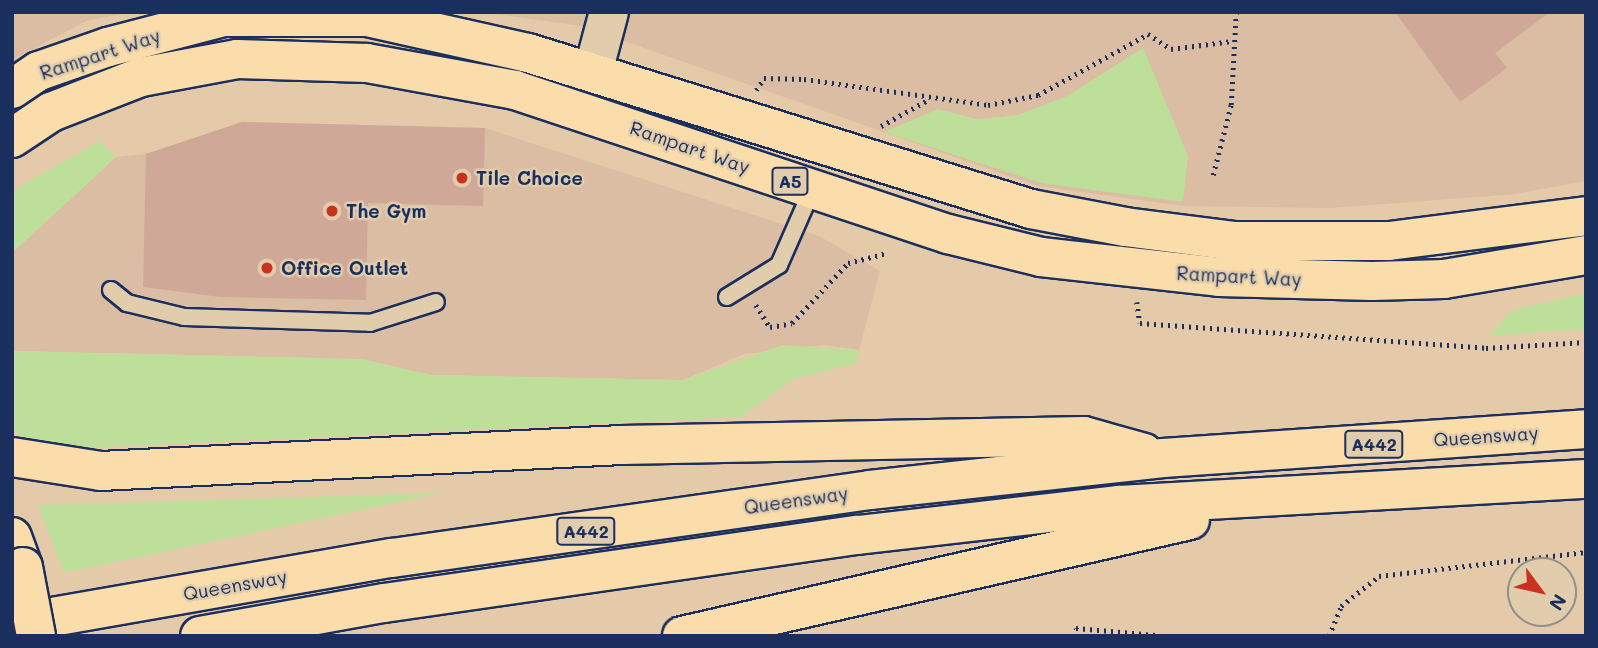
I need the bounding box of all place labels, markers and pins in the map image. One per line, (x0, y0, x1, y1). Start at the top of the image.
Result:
place label: Tile Choice (476, 167, 583, 189)
marker: Tile Choice (454, 170, 470, 186)
place label: The Gym (346, 200, 426, 222)
marker: The Gym (324, 203, 340, 219)
place label: Office Outlet (281, 257, 408, 279)
marker: Office Outlet (259, 260, 275, 276)

